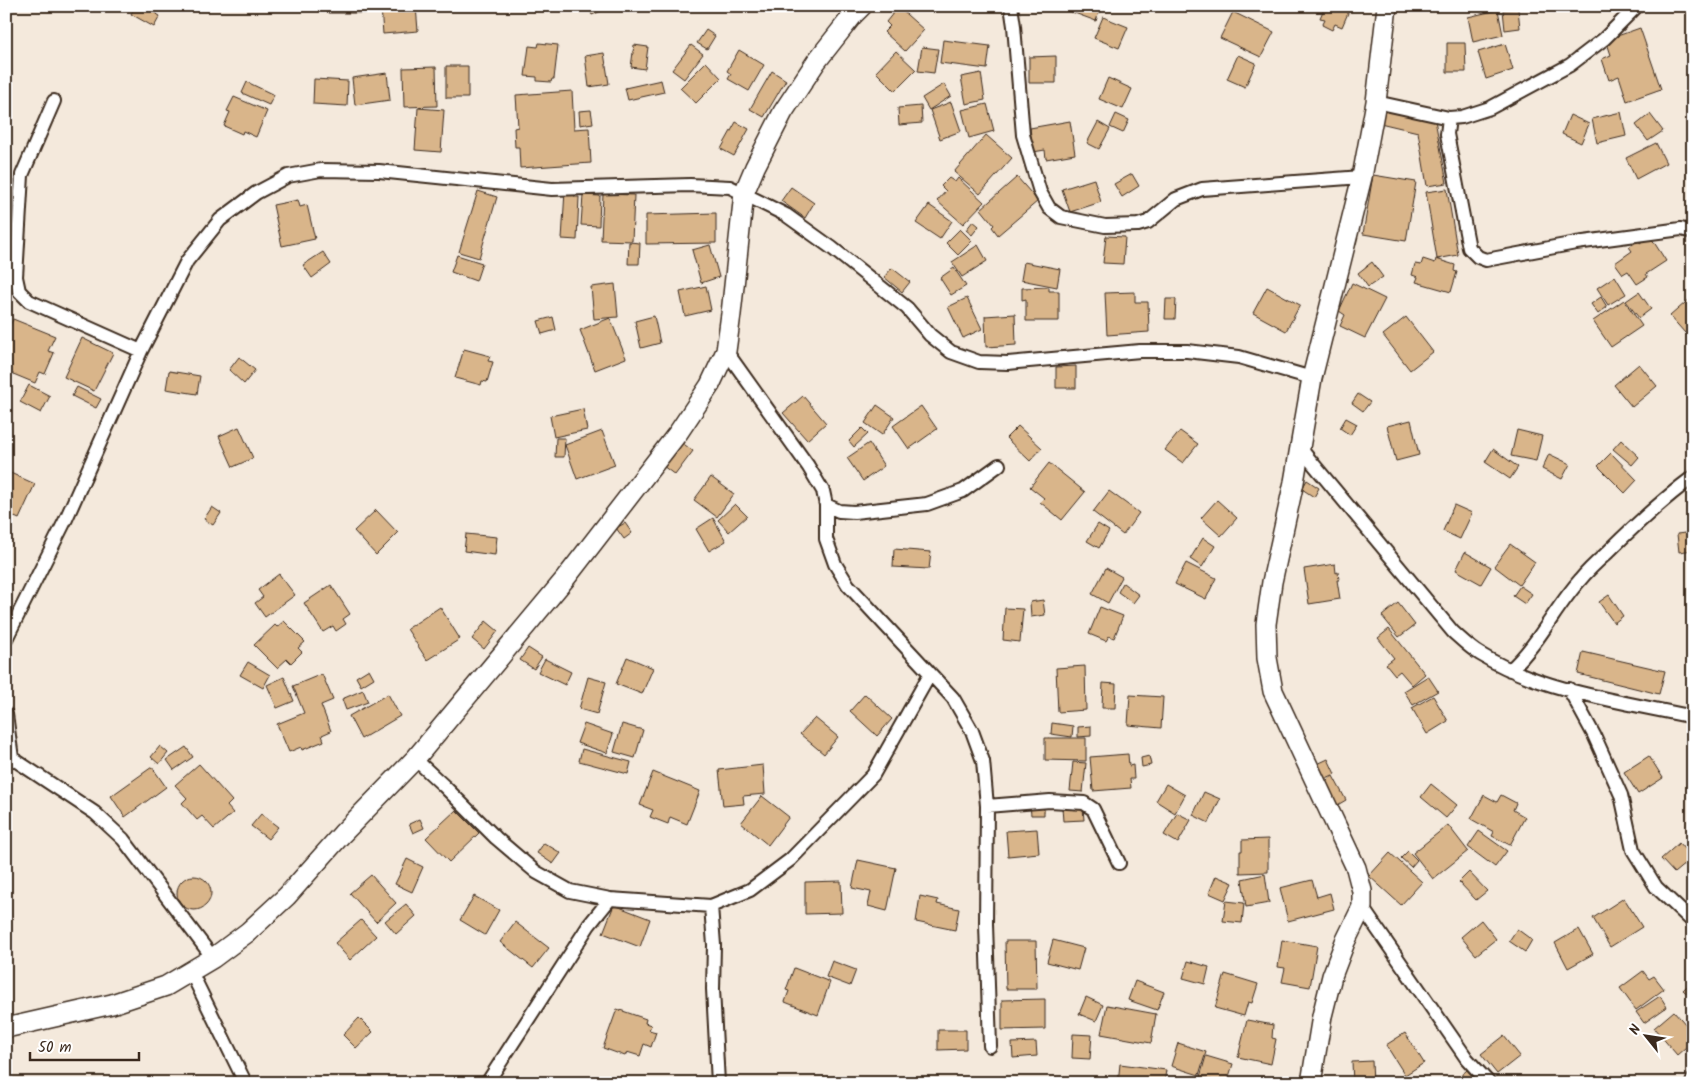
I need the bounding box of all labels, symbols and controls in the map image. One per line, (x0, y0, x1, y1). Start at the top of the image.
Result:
north arrow (1622, 1012, 1672, 1062)
text: N (1624, 1021, 1647, 1039)
scale bar (30, 1029, 139, 1061)
text: 50 m (38, 1036, 72, 1060)

